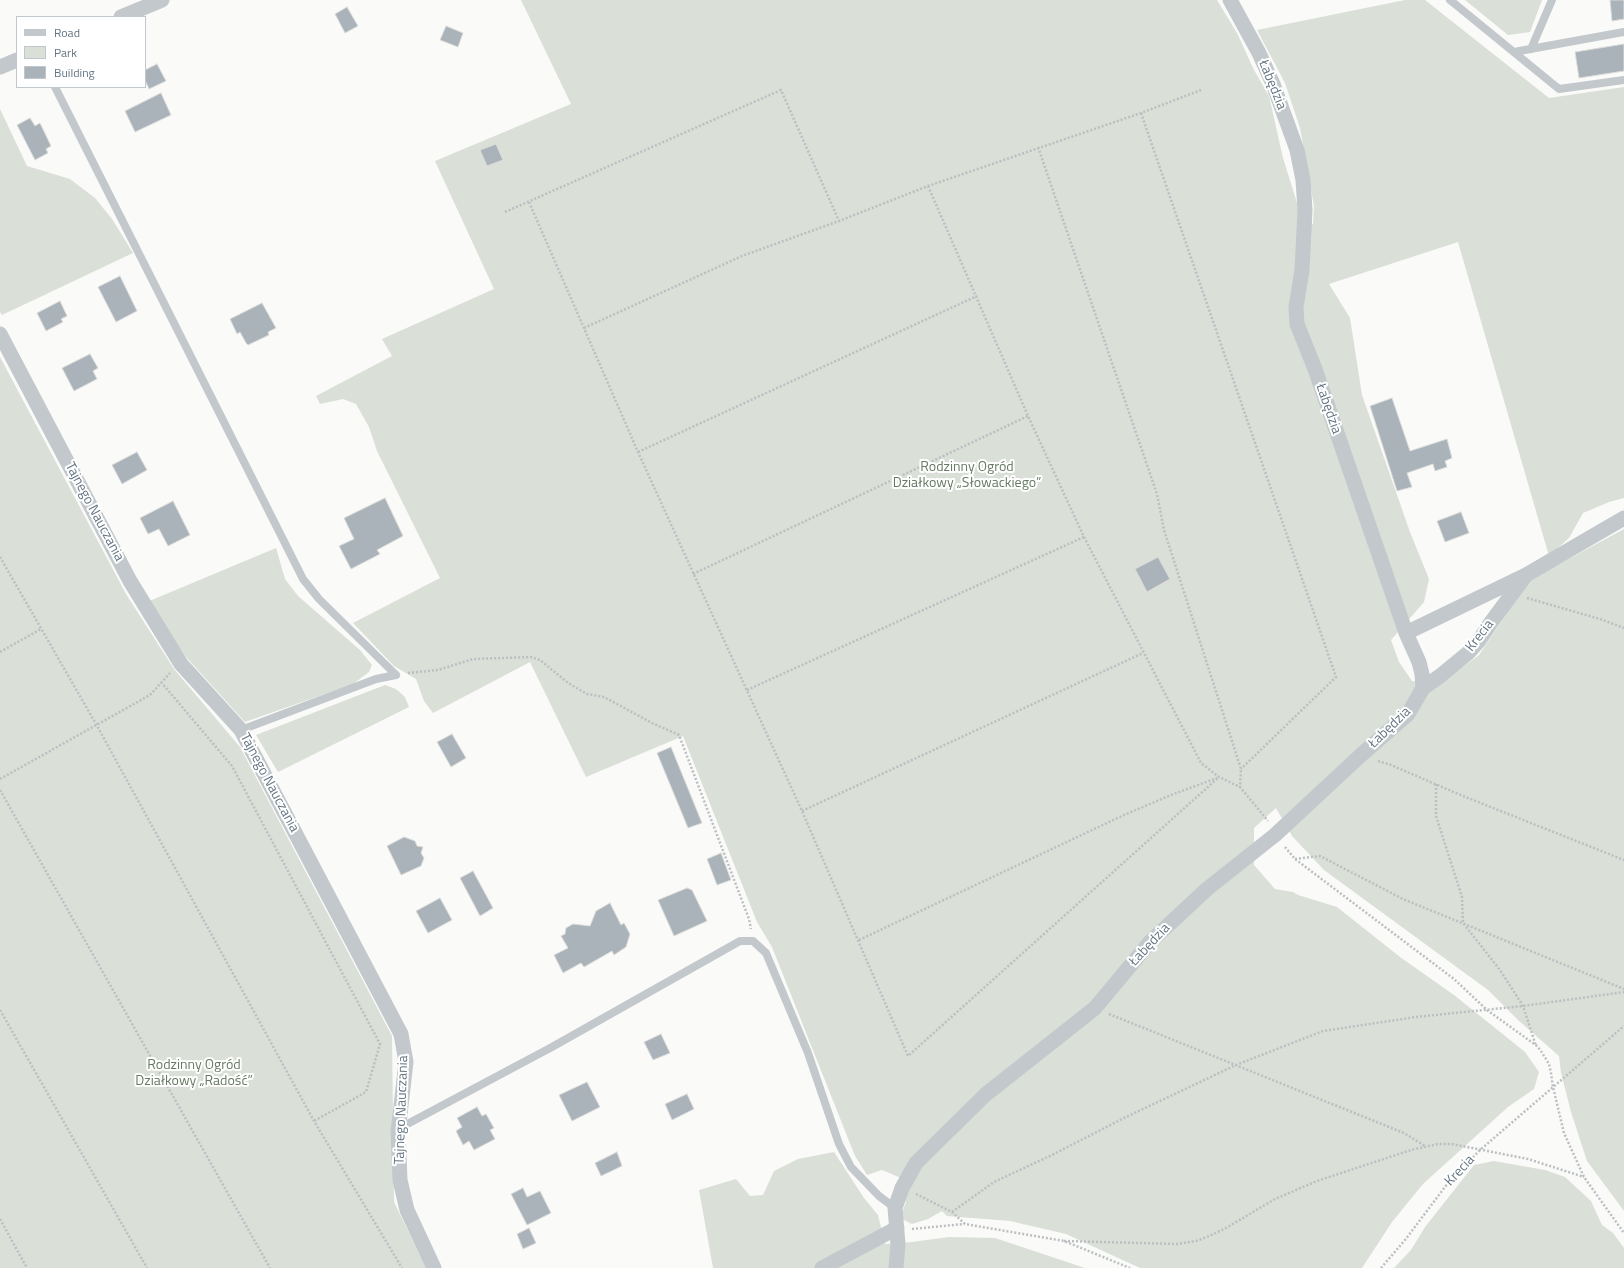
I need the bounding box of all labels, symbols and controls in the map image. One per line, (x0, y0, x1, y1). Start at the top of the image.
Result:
legend (16, 16, 146, 88)
text: Road (54, 23, 80, 42)
text: Park (54, 43, 77, 62)
street label: Łabędzia (1254, 58, 1290, 112)
text: Building (54, 63, 95, 82)
street label: Łabędzia (1312, 382, 1344, 436)
street label: Tajnego Nauczania (61, 460, 127, 564)
park label: Rodzinny Ogród Działkowy „Słowackiego” (893, 460, 1041, 492)
street label: Krecia (1462, 617, 1498, 655)
street label: Łabędzia (1365, 704, 1415, 752)
street label: Tajnego Nauczania (236, 731, 302, 835)
street label: Łabędzia (1126, 920, 1174, 970)
street label: Tajnego Nauczania (392, 1055, 412, 1165)
park label: Rodzinny Ogród Działkowy „Radość” (135, 1058, 253, 1090)
street label: Krecia (1442, 1152, 1478, 1190)

